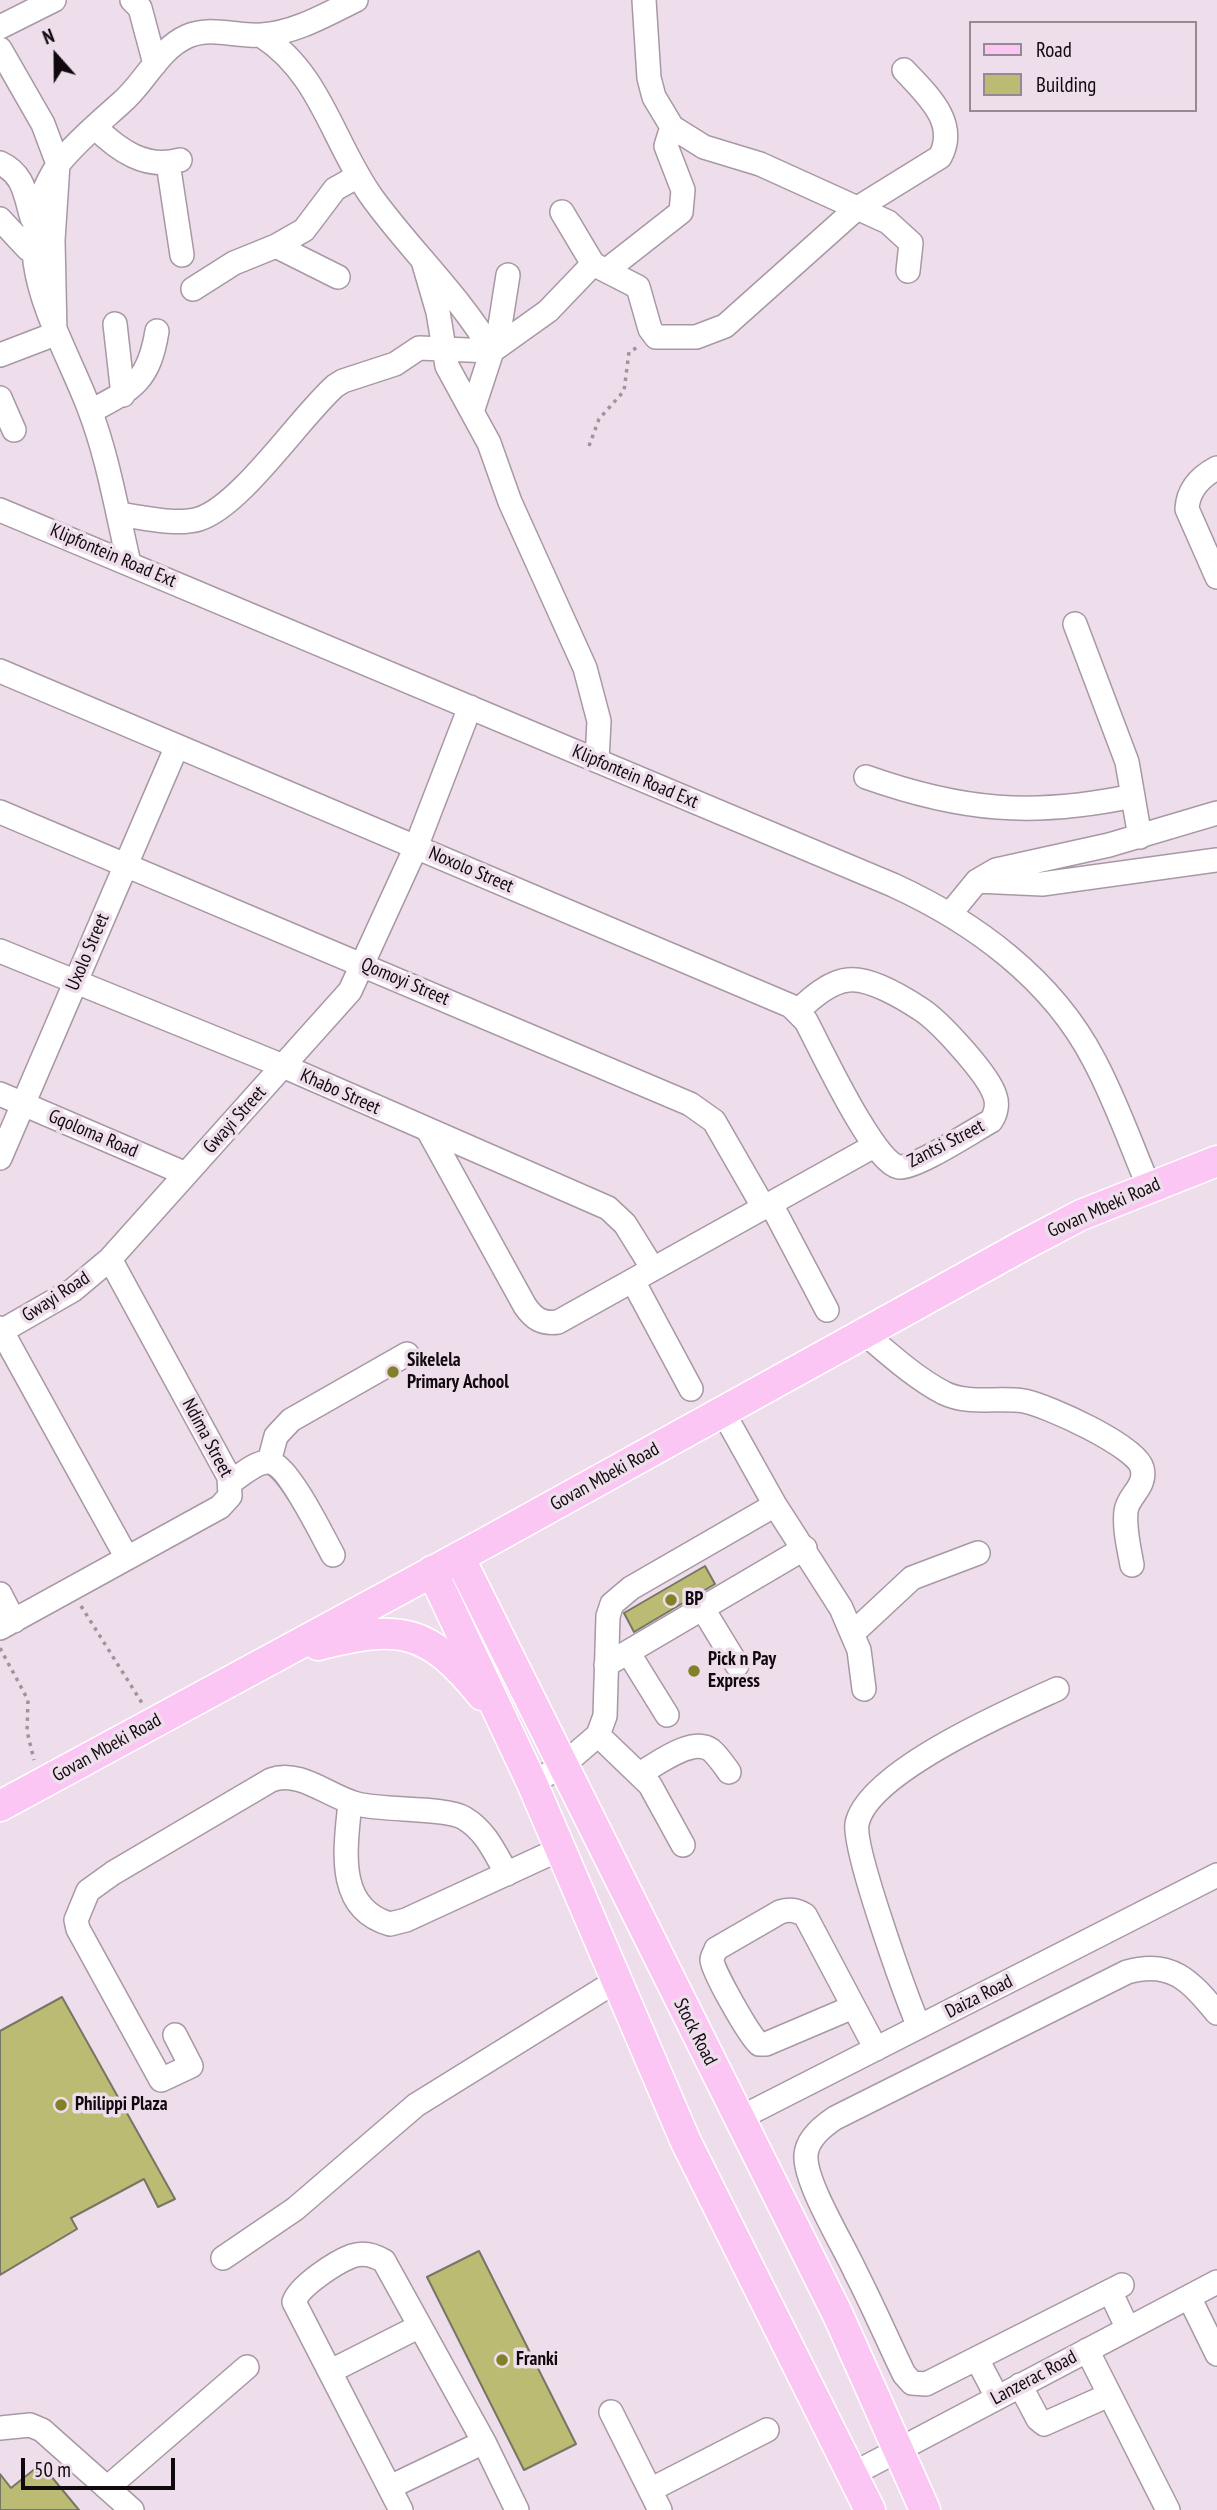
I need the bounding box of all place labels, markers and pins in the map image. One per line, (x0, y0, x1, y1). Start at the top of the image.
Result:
place label: Sikelela Primary Achool (407, 1350, 509, 1394)
marker: Sikelela Primary Achool (385, 1364, 401, 1380)
place label: BP (685, 1589, 703, 1611)
marker: BP (663, 1592, 679, 1608)
place label: Pick n Pay Express (708, 1649, 776, 1693)
marker: Pick n Pay Express (686, 1663, 702, 1679)
place label: Philippi Plaza (75, 2094, 168, 2116)
marker: Philippi Plaza (53, 2097, 69, 2113)
place label: Franki (516, 2349, 558, 2371)
marker: Franki (494, 2352, 510, 2368)

